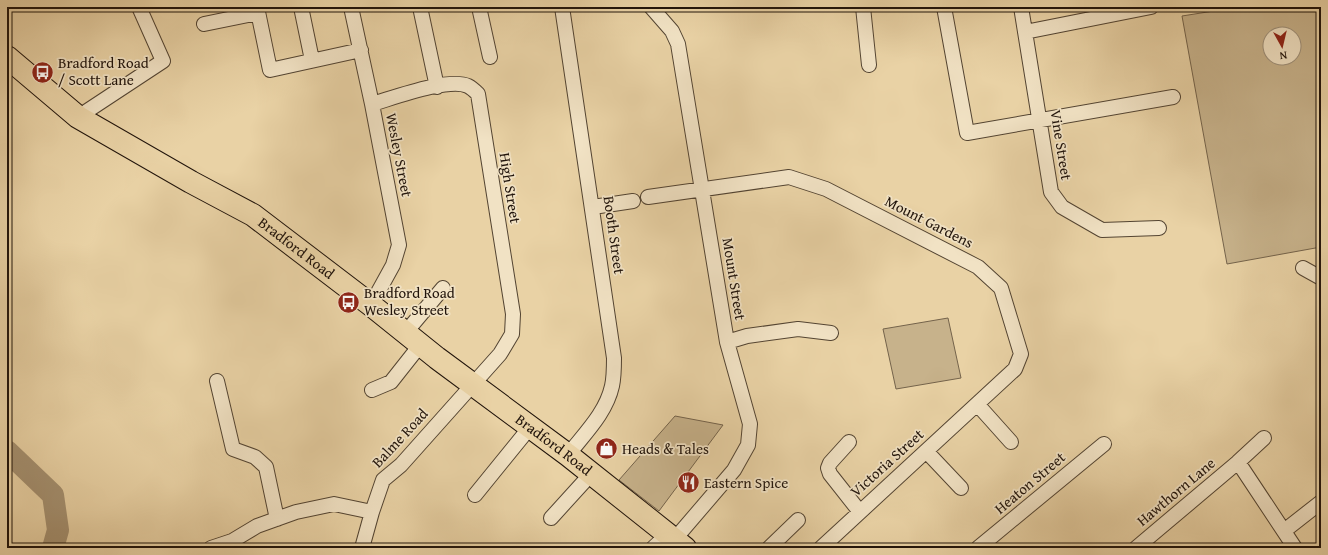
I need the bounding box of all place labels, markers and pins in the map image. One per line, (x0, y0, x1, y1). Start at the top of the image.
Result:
place label: Bradford Road / Scott Lane (58, 52, 149, 90)
bus stop icon: Bradford Road / Scott Lane (30, 59, 56, 85)
place label: Bradford Road Wesley Street (364, 282, 455, 320)
bus stop icon: Bradford Road Wesley Street (336, 289, 362, 315)
shop icon: Heads & Tales (593, 436, 619, 462)
place label: Heads & Tales (622, 438, 709, 459)
restaurant icon: Eastern Spice (675, 470, 701, 496)
place label: Eastern Spice (704, 472, 788, 493)

